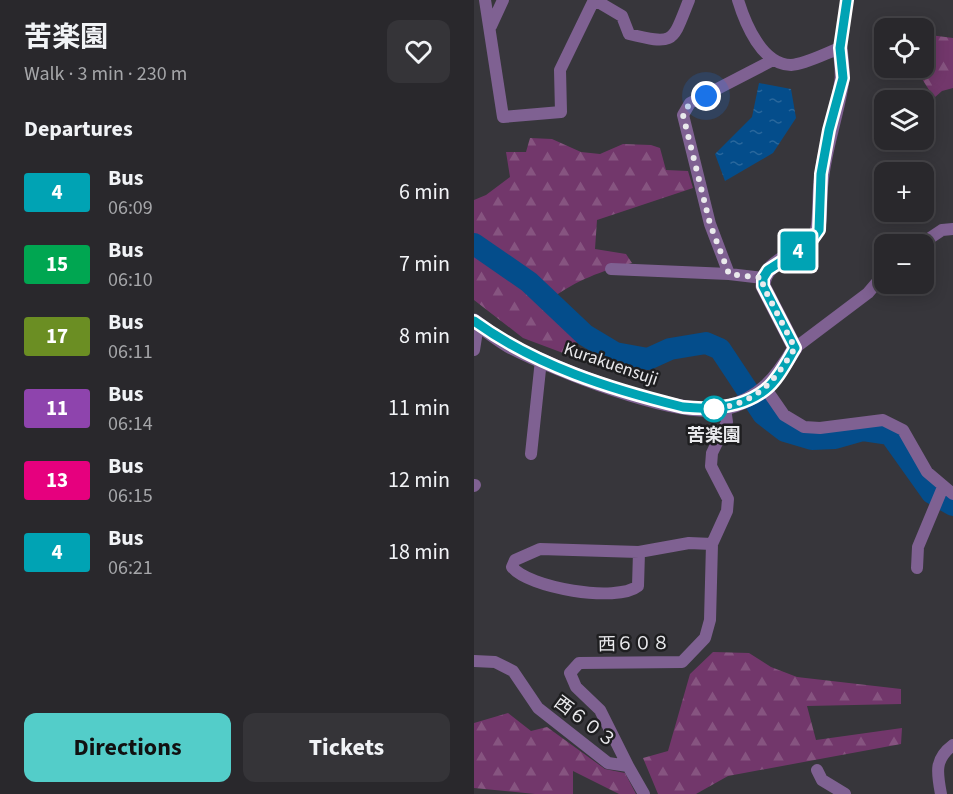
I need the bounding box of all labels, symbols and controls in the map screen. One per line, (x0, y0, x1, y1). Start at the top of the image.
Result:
text: 苦楽園 (24, 17, 108, 57)
map controls (874, 18, 934, 294)
button: locate (874, 18, 934, 78)
button: heart (387, 20, 450, 83)
text: Walk · 3 min · 230 m (24, 60, 187, 88)
your location (691, 81, 721, 111)
button: layers (874, 90, 934, 150)
text: Departures (24, 113, 133, 145)
text: Bus (108, 162, 144, 194)
button: + (874, 162, 934, 222)
text: 6 min (399, 176, 450, 208)
text: 4 (51, 177, 63, 207)
text: 06:09 (108, 194, 153, 222)
line badge: 4 (778, 232, 818, 270)
text: Bus (108, 234, 144, 266)
button: − (874, 234, 934, 294)
text: 4 (792, 236, 804, 266)
text: 7 min (399, 248, 450, 280)
text: 15 (46, 249, 68, 279)
text: 06:10 (108, 266, 153, 294)
text: Bus (108, 306, 144, 338)
text: 8 min (399, 320, 450, 352)
text: 17 (46, 321, 68, 351)
street label: Kurakuensuji (560, 336, 662, 392)
text: 06:11 (108, 338, 153, 366)
text: Bus (108, 378, 144, 410)
text: 11 min (388, 392, 450, 424)
text: 11 (46, 393, 68, 423)
marker: 苦楽園 (701, 396, 727, 422)
text: 06:14 (108, 410, 153, 438)
place label: 苦楽園 (687, 423, 741, 448)
text: Bus (108, 450, 144, 482)
text: 12 min (388, 464, 450, 496)
text: 13 (46, 465, 68, 495)
text: 06:15 (108, 482, 153, 510)
text: Bus (108, 522, 144, 554)
text: 18 min (388, 536, 450, 568)
text: 4 (51, 537, 63, 567)
text: 06:21 (108, 554, 153, 582)
street label: 西６０８ (598, 631, 670, 657)
street label: 西６０３ (549, 690, 621, 754)
button: Directions (24, 713, 231, 782)
button: Tickets (243, 713, 450, 782)

